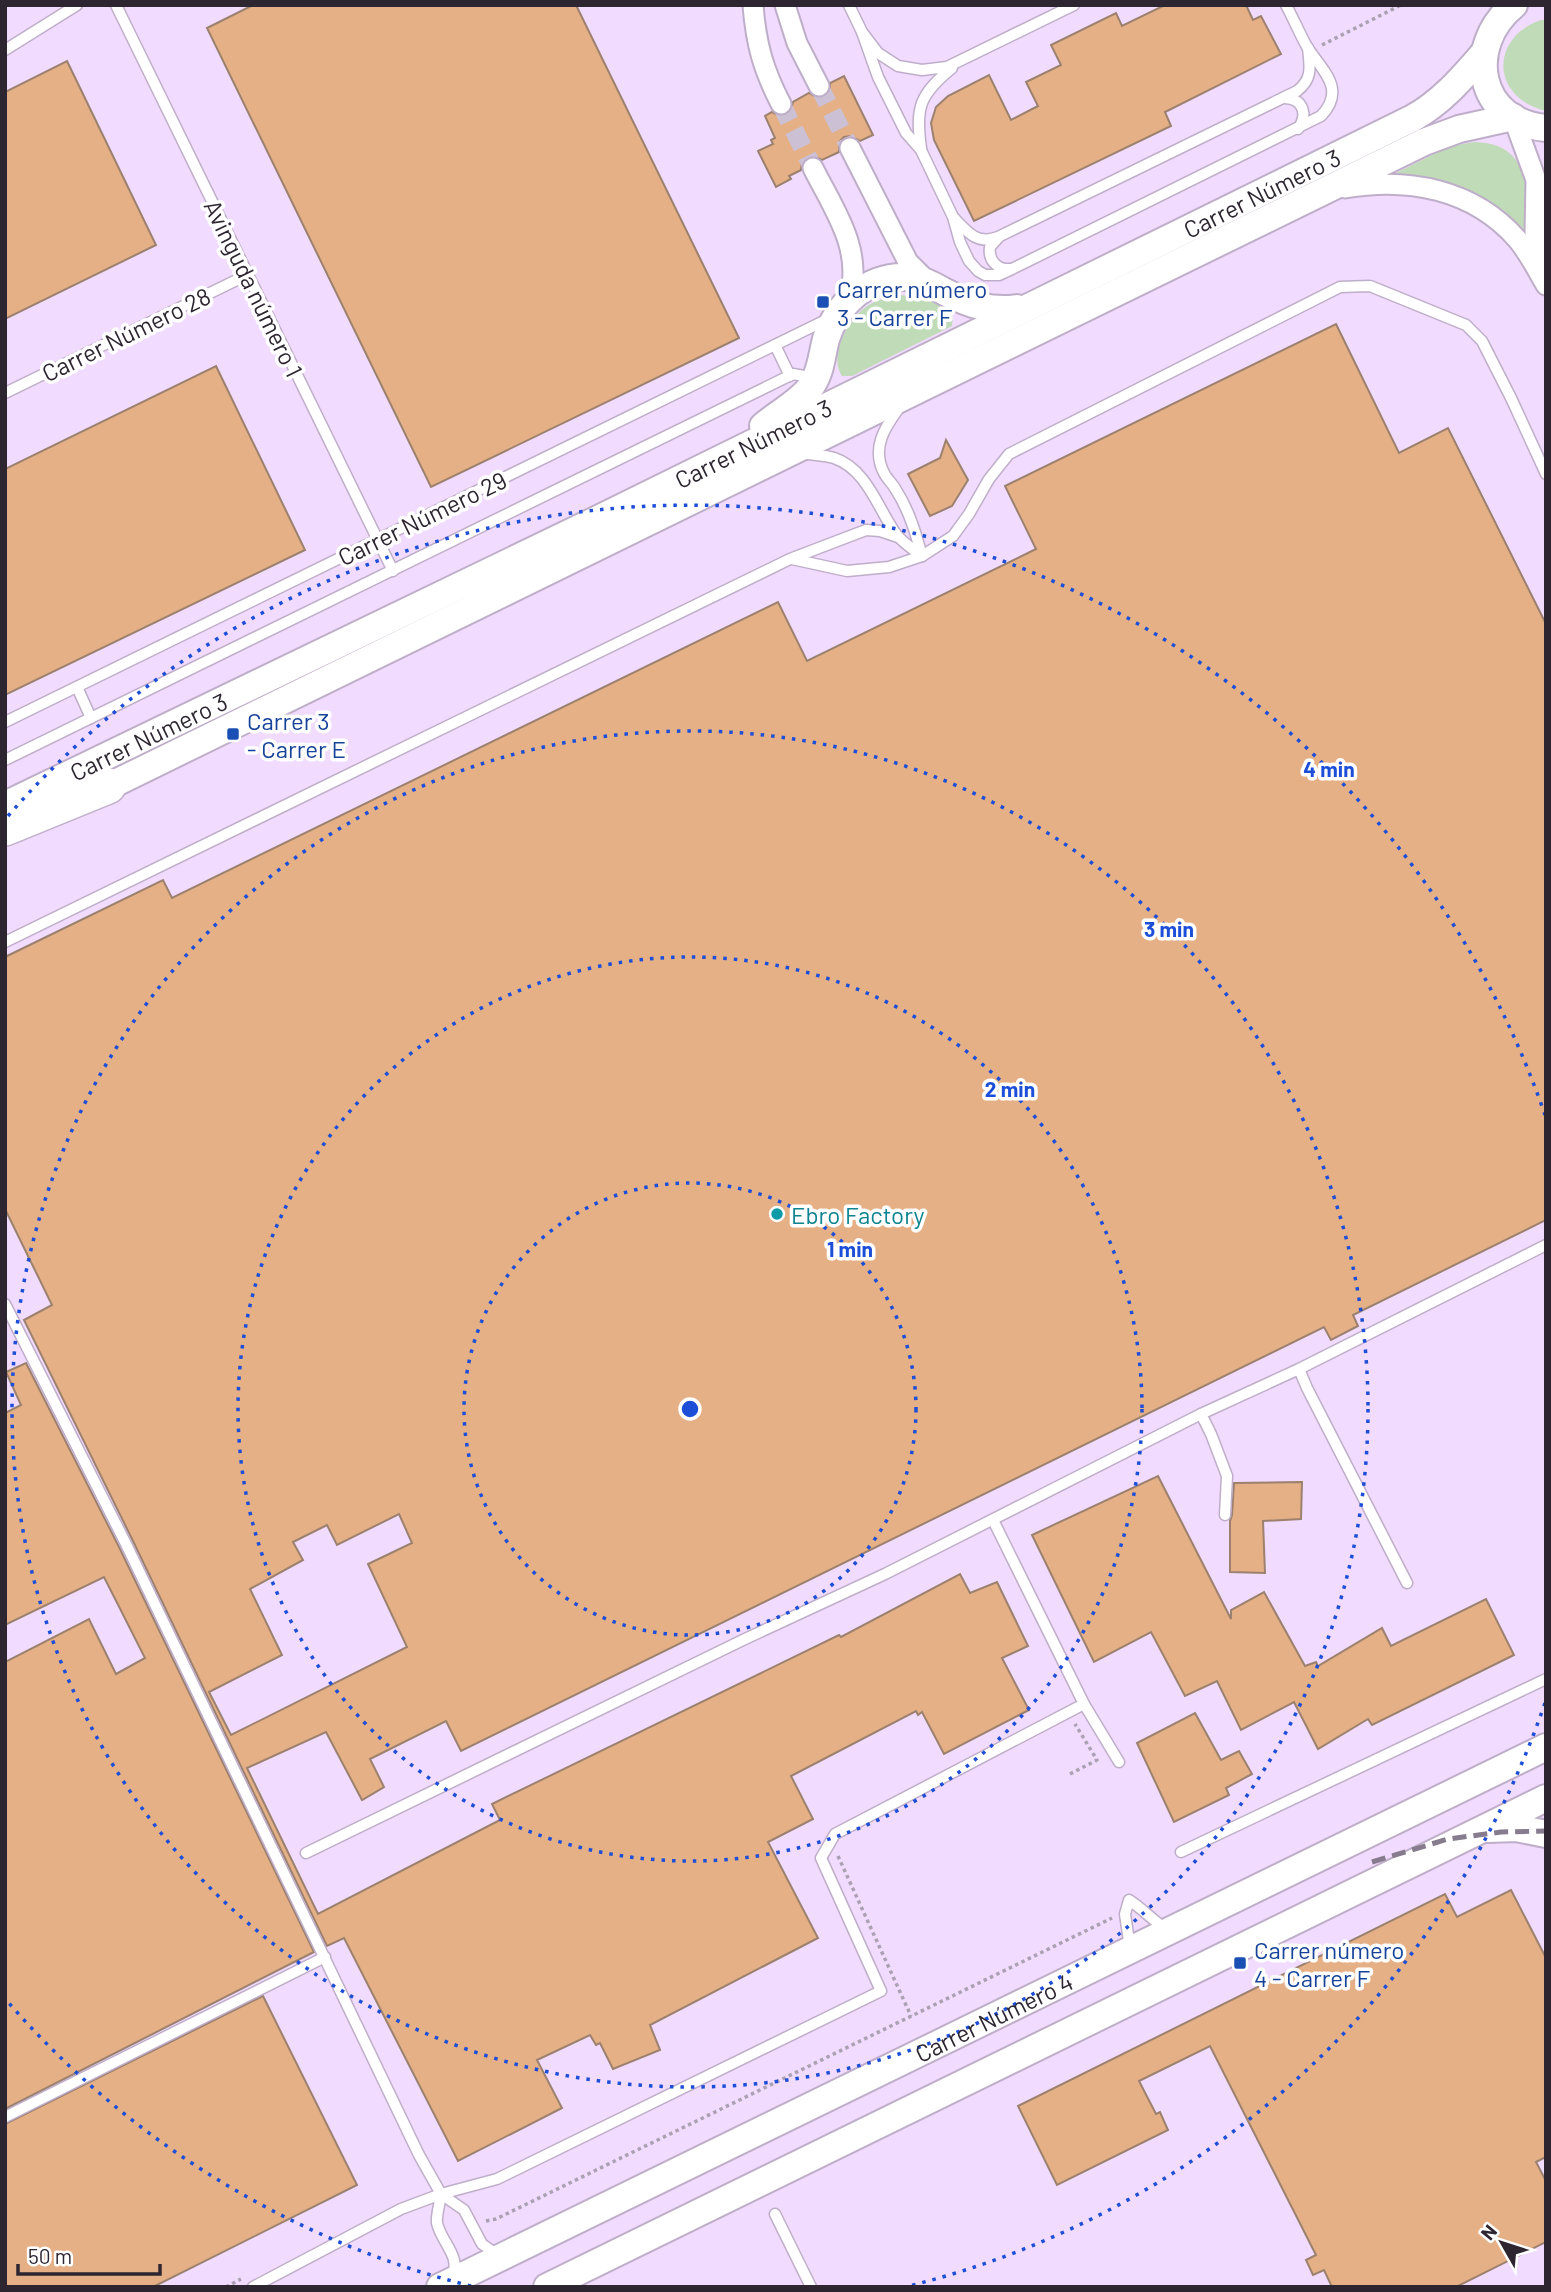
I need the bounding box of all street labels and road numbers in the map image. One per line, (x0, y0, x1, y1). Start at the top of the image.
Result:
street label: Carrer Número 3 (1179, 142, 1345, 243)
street label: Avinguda número 1 (199, 195, 309, 381)
street label: Carrer Número 28 (37, 281, 215, 387)
street label: Carrer Número 3 (670, 392, 836, 494)
street label: Carrer Número 29 (333, 465, 511, 571)
street label: Carrer Número 3 (65, 686, 232, 786)
street label: Carrer Número 4 (910, 1966, 1077, 2067)

